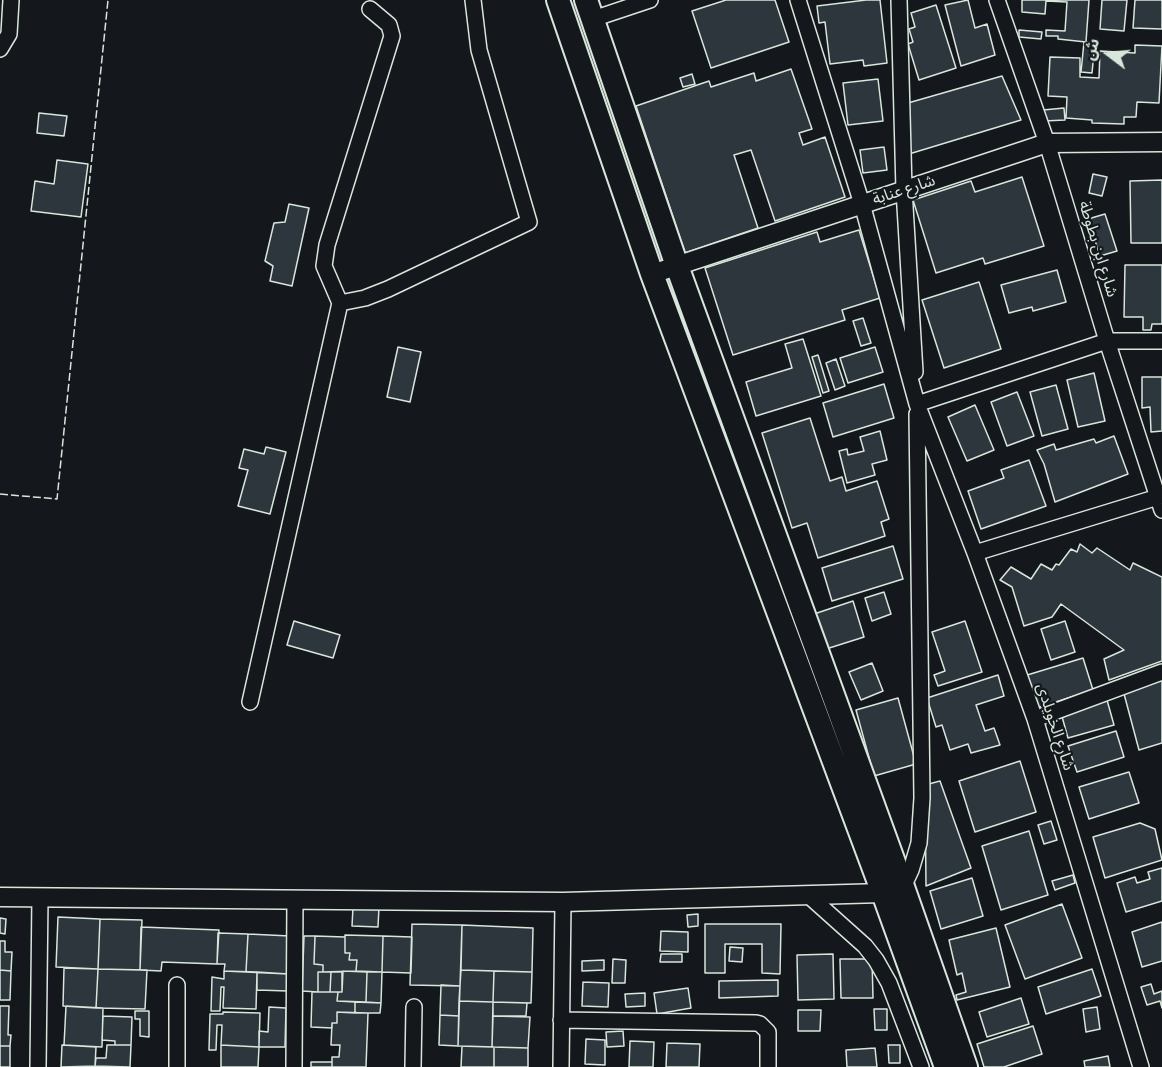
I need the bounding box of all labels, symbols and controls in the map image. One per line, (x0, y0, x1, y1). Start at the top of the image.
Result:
north arrow (1078, 24, 1138, 84)
text: ش (1078, 36, 1103, 62)
street label: شارع عنابة (870, 171, 938, 209)
street label: شارع ابن بطوطة (1074, 199, 1122, 299)
street label: شارع الخويلدى (1032, 681, 1078, 773)

